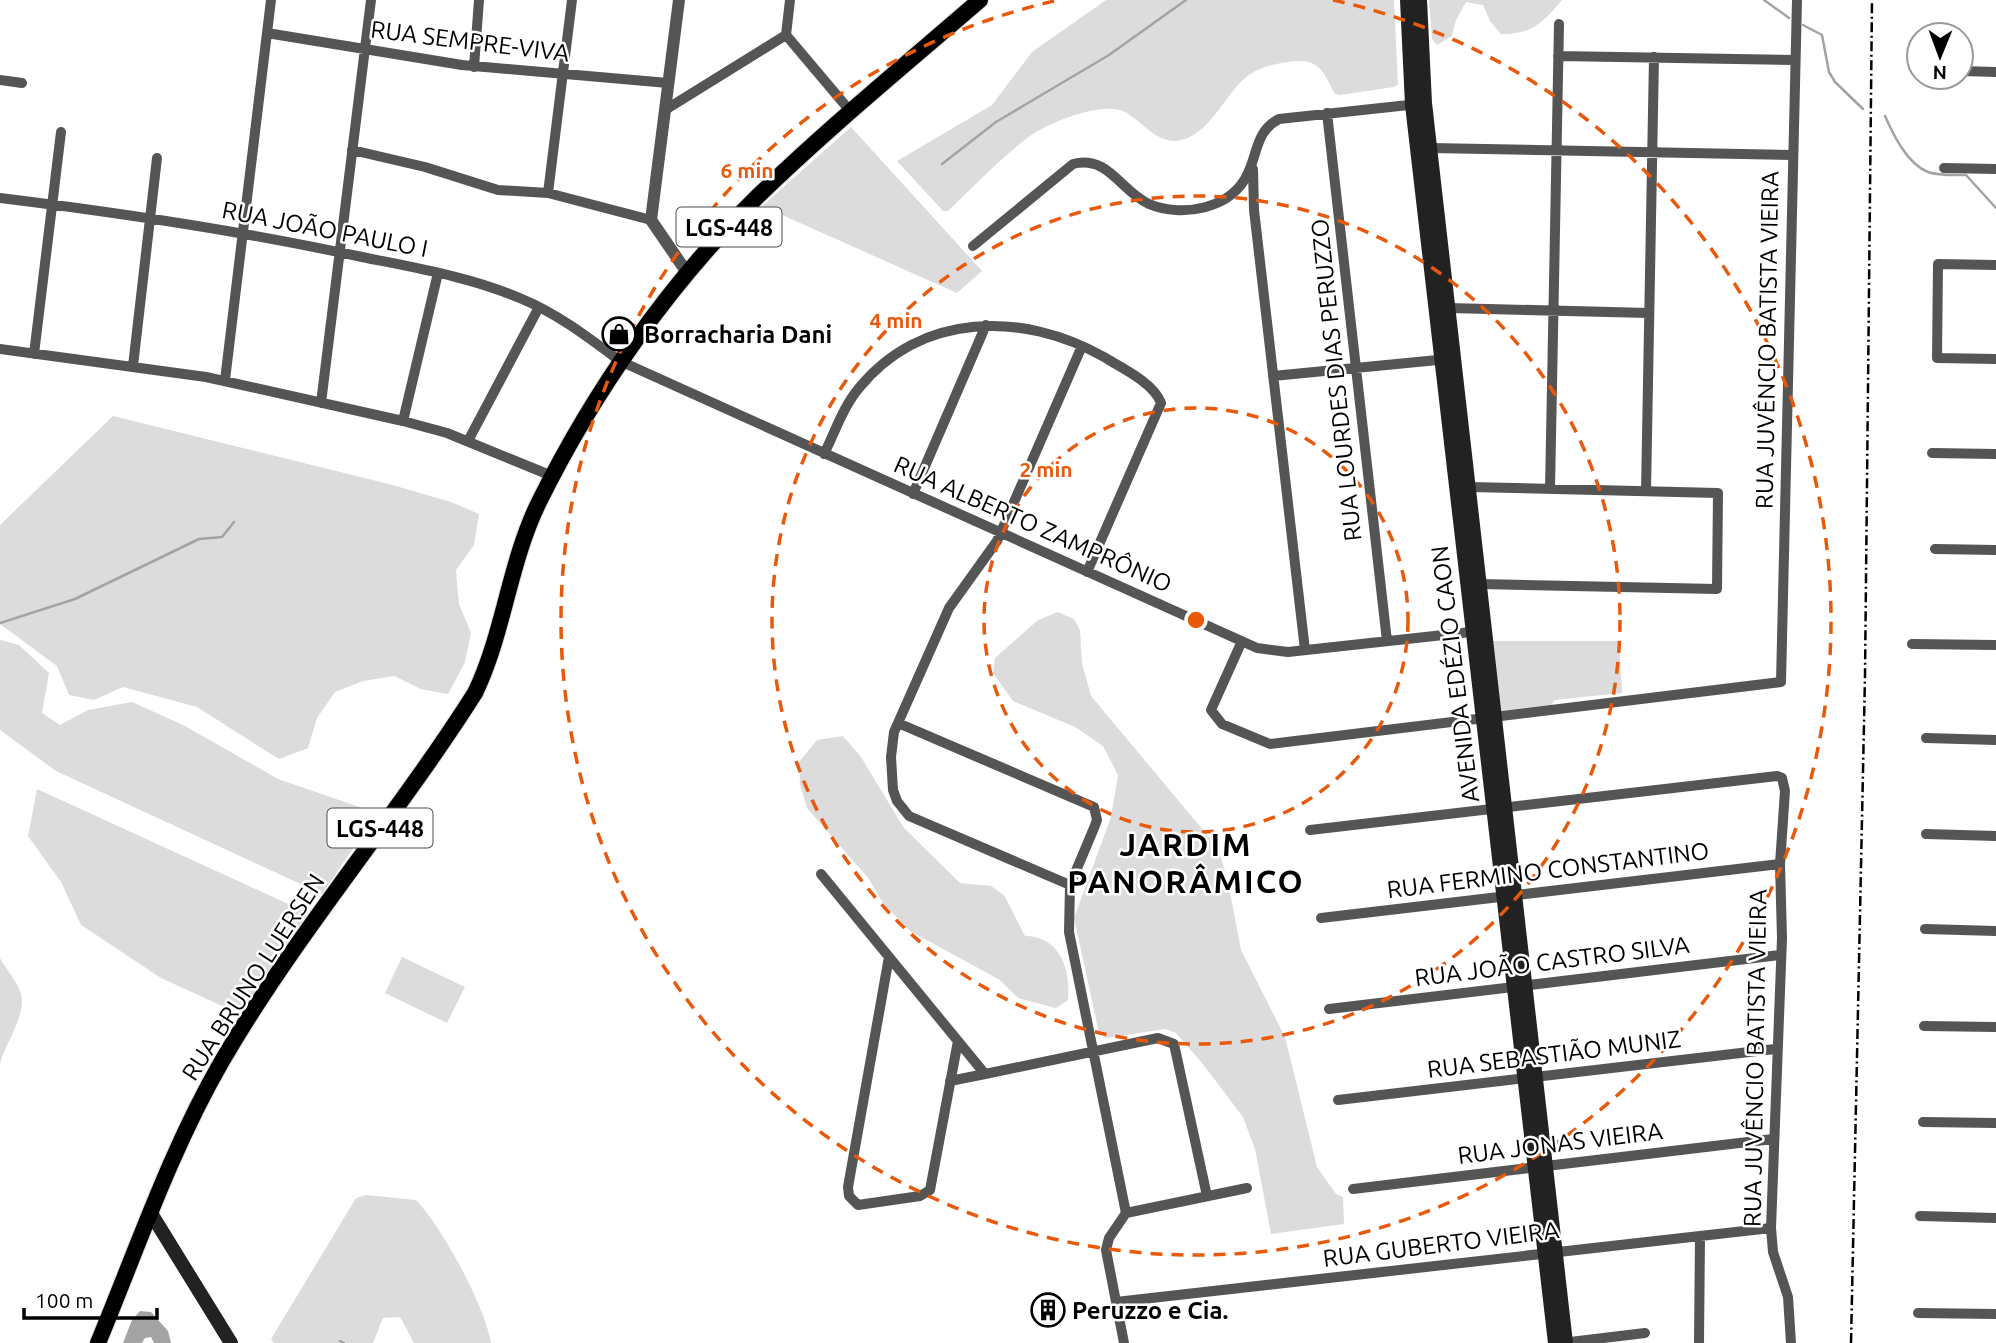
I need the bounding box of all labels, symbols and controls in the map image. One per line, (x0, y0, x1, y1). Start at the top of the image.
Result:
street label: RUA SEMPRE-VIVA (369, 15, 571, 67)
north arrow (1905, 21, 1975, 91)
text: N (1932, 62, 1947, 84)
text: 6 min (720, 158, 774, 182)
street label: RUA JUVÊNCIO BATISTA VIEIRA (1750, 170, 1783, 509)
street label: RUA JOÃO PAULO I (220, 196, 430, 262)
road number: LGS-448 (676, 208, 782, 246)
street label: RUA LOURDES DIAS PERUZZO (1306, 217, 1366, 543)
text: 4 min (869, 308, 923, 332)
shop icon: Borracharia Dani (600, 315, 638, 353)
place label: Borracharia Dani (644, 321, 832, 348)
street label: RUA ALBERTO ZAMPRÔNIO (890, 449, 1176, 598)
text: 2 min (1019, 457, 1073, 481)
street label: AVENIDA EDÉZIO CAON (1425, 544, 1484, 804)
centre of rings (1184, 608, 1208, 632)
road number: LGS-448 (328, 808, 432, 848)
district label: JARDIM PANORÂMICO (1067, 826, 1305, 899)
street label: RUA FERMINO CONSTANTINO (1385, 837, 1711, 903)
street label: RUA BRUNO LUERSEN (176, 869, 330, 1085)
street label: RUA JUVÊNCIO BATISTA VIEIRA (1738, 888, 1771, 1227)
street label: RUA JOÃO CASTRO SILVA (1413, 931, 1691, 991)
street label: RUA SEBASTIÃO MUNIZ (1426, 1025, 1682, 1083)
street label: RUA JONAS VIEIRA (1456, 1117, 1664, 1169)
street label: RUA GUBERTO VIEIRA (1321, 1216, 1561, 1272)
scale bar (24, 1276, 158, 1320)
text: 100 m (35, 1288, 93, 1312)
building icon: Peruzzo e Cia. (1029, 1291, 1067, 1329)
place label: Peruzzo e Cia. (1072, 1297, 1228, 1324)

